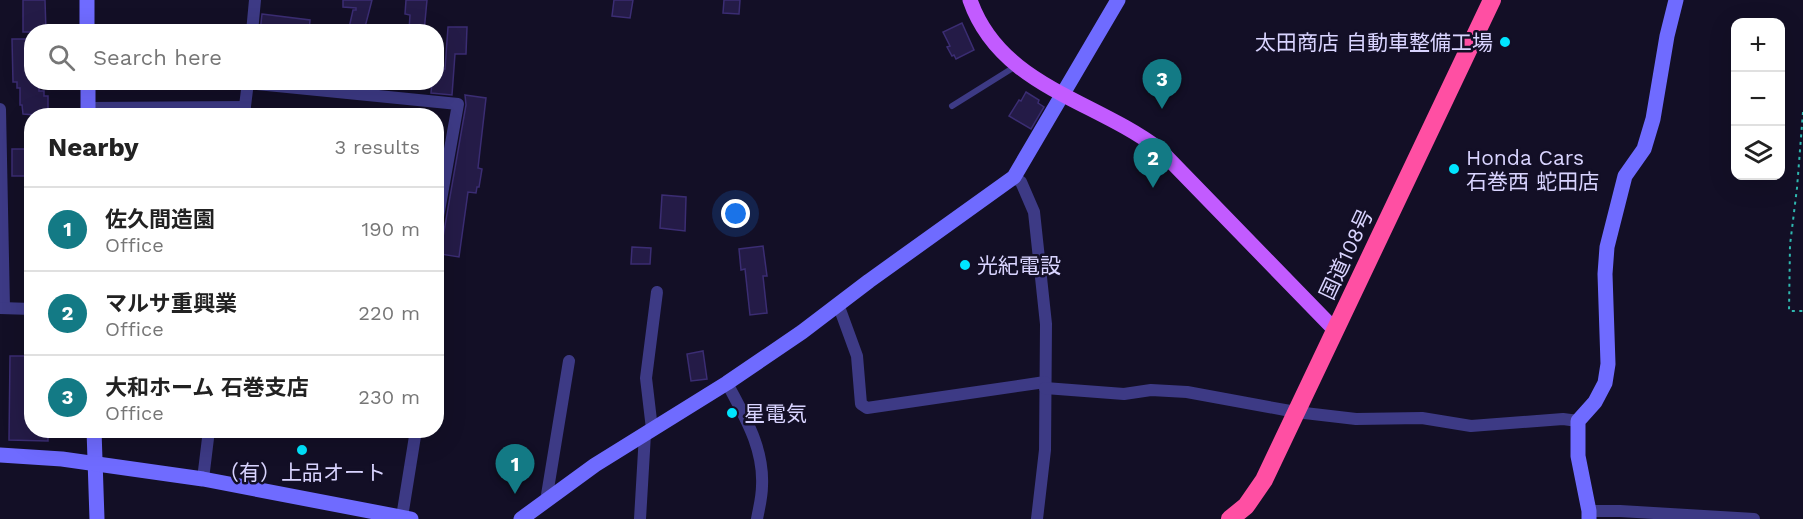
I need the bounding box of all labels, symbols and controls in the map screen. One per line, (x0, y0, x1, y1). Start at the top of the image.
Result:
map controls (1731, 18, 1785, 180)
button: + (1731, 18, 1785, 72)
search box (24, 24, 444, 90)
place label: 太田商店 自動車整備工場 (1255, 30, 1493, 55)
marker: 太田商店 自動車整備工場 (1498, 35, 1512, 49)
icon: search (45, 41, 78, 74)
text: Search here (93, 45, 222, 70)
pin: 3 (1142, 60, 1182, 109)
button: − (1731, 72, 1785, 126)
button: layers (1731, 126, 1785, 180)
text: Nearby (48, 132, 139, 162)
text: 3 results (335, 135, 420, 159)
pin: 2 (1134, 138, 1172, 188)
place label: Honda Cars 石巻西 蛇田店 (1466, 145, 1599, 194)
marker: Honda Cars 石巻西 蛇田店 (1447, 162, 1461, 176)
your location (721, 199, 750, 228)
street label: 国道108号 (1314, 205, 1378, 303)
text: 佐久間造園 (105, 207, 215, 232)
text: 1 (63, 217, 72, 241)
text: 190 m (362, 217, 420, 241)
text: Office (105, 233, 164, 257)
place label: 光紀電設 (977, 253, 1061, 278)
marker: 光紀電設 (958, 258, 972, 272)
text: マルサ重興業 (105, 291, 237, 316)
text: 2 (62, 301, 73, 325)
text: 220 m (358, 301, 420, 325)
text: Office (105, 317, 164, 341)
text: 大和ホーム 石巻支店 (105, 375, 309, 400)
text: 3 (62, 385, 73, 409)
text: 230 m (358, 385, 420, 409)
text: Office (105, 401, 164, 425)
place label: 星電気 (744, 401, 807, 426)
marker: 星電気 (725, 406, 739, 420)
marker: （有）上品オート (295, 443, 309, 457)
pin: 1 (496, 444, 534, 494)
place label: （有）上品オート (218, 460, 386, 485)

